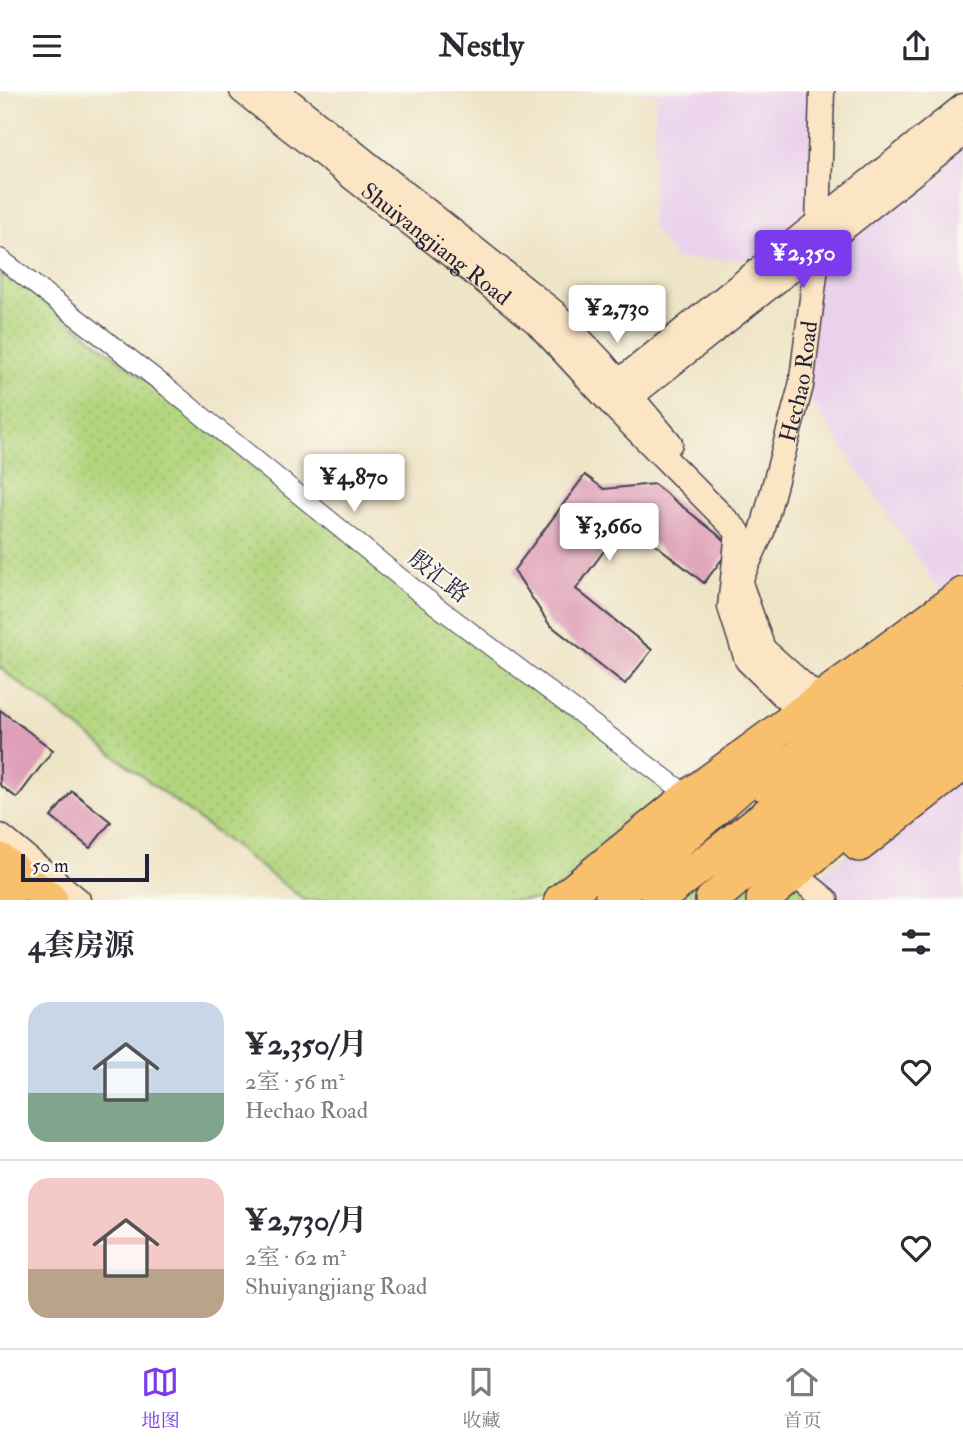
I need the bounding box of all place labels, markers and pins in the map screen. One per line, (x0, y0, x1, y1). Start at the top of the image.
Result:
pin: ¥2,350 (746, 231, 860, 290)
pin: ¥2,730 (560, 285, 674, 345)
pin: ¥4,870 (297, 455, 411, 514)
pin: ¥3,660 (552, 503, 666, 563)

